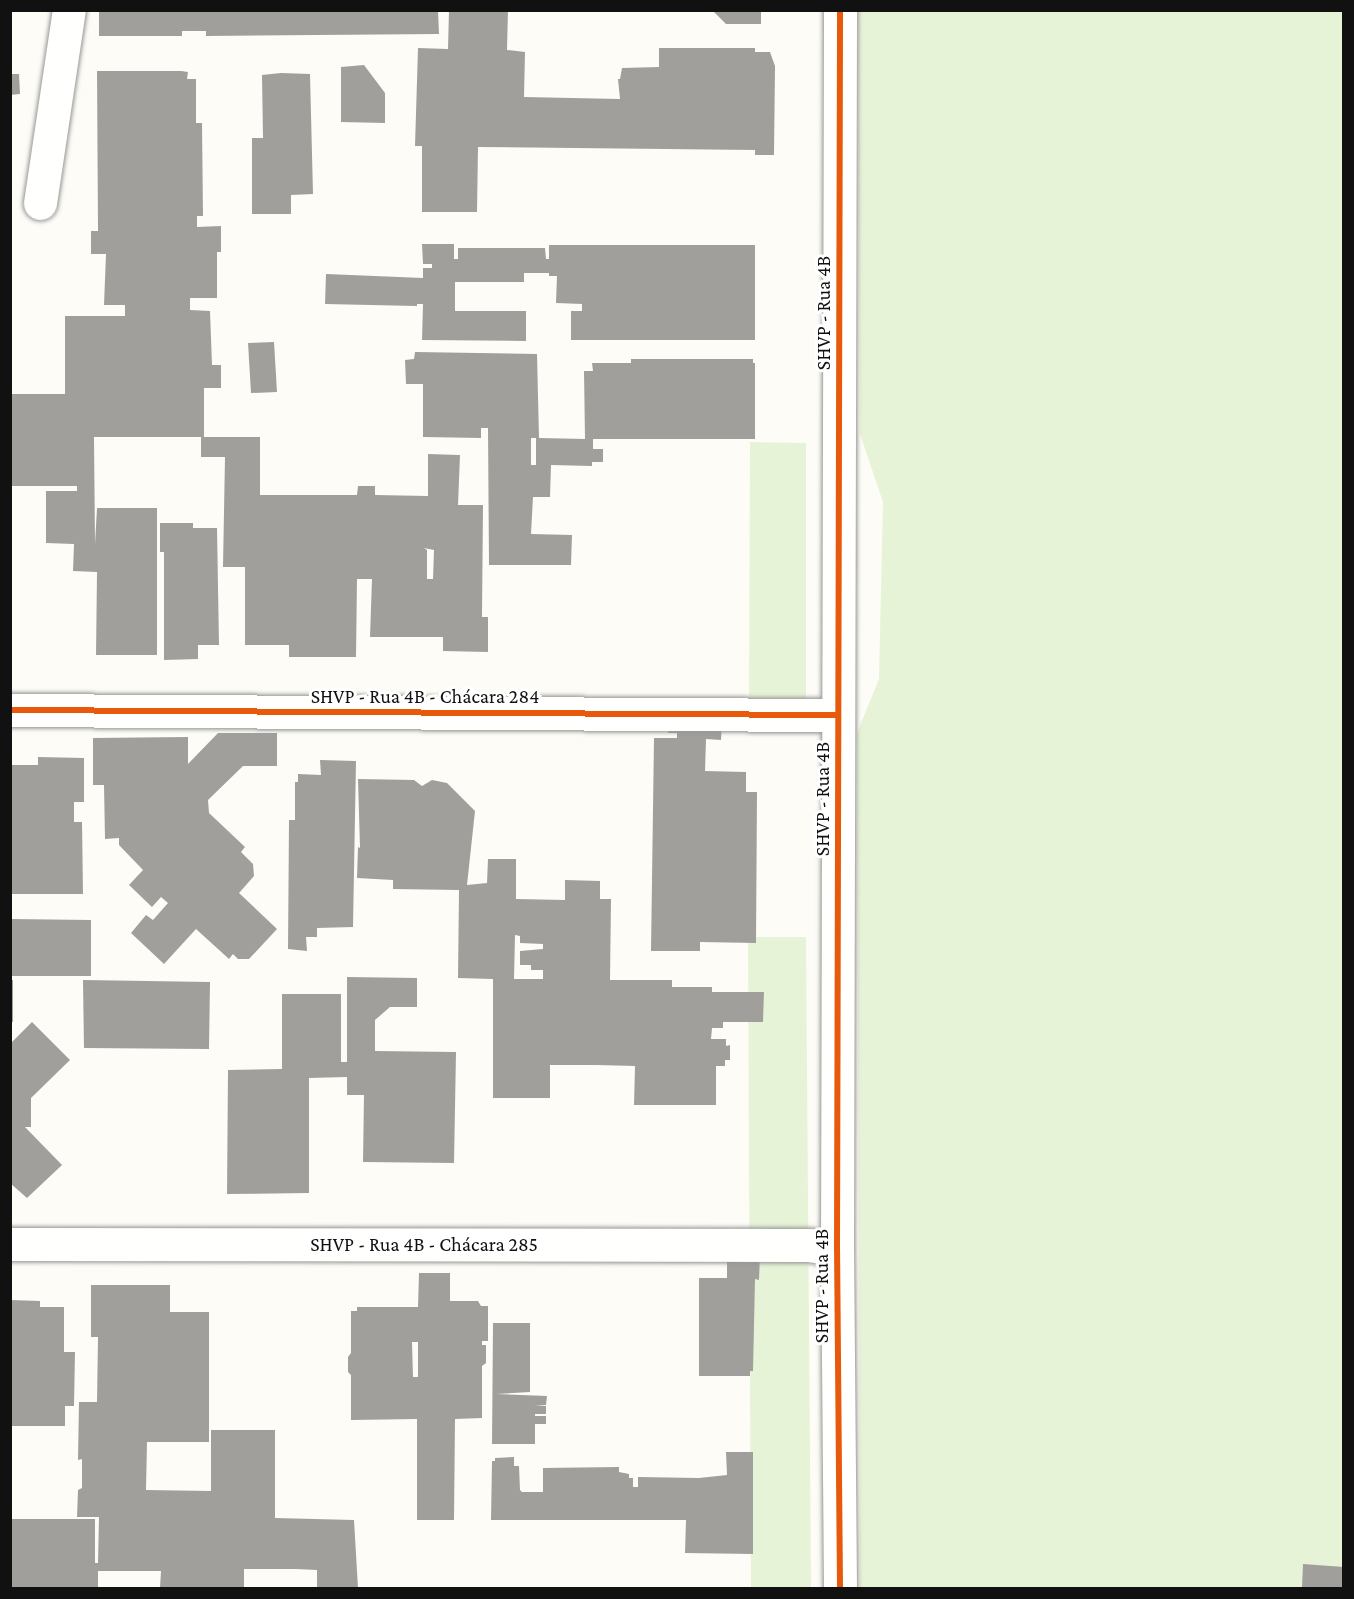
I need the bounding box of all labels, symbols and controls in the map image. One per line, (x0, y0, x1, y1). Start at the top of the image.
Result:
street label: SHVP - Rua 4B (811, 256, 835, 370)
street label: SHVP - Rua 4B - Chácara 284 (311, 684, 539, 708)
street label: SHVP - Rua 4B (810, 742, 834, 856)
street label: SHVP - Rua 4B (809, 1229, 833, 1343)
street label: SHVP - Rua 4B - Chácara 285 (310, 1232, 538, 1256)

